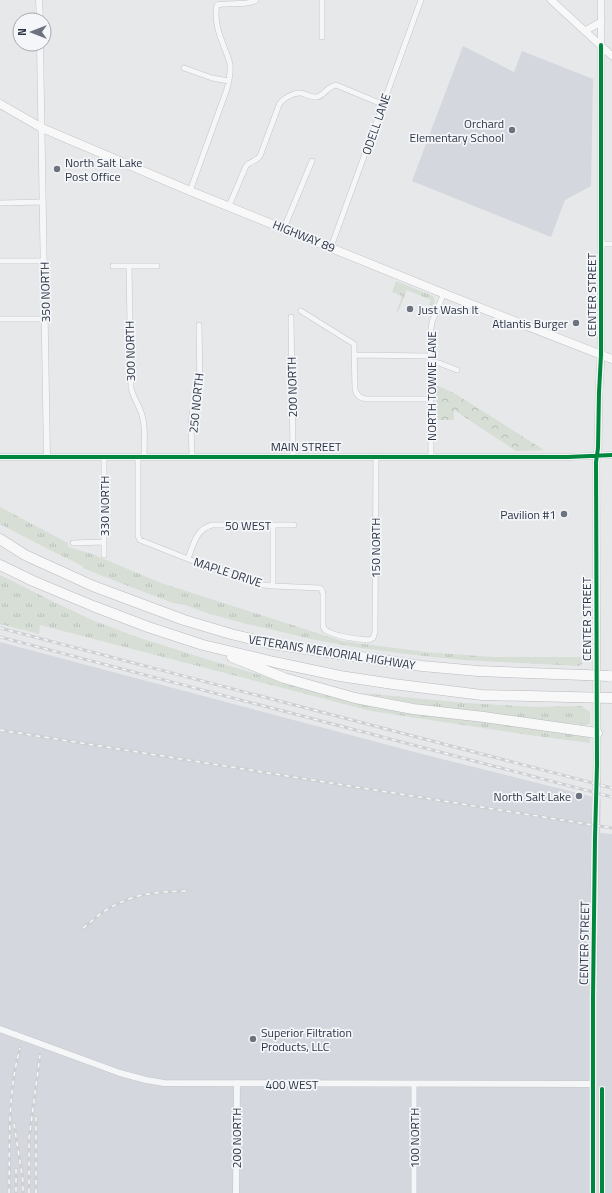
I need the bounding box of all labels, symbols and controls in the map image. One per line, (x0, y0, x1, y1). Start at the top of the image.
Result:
north arrow (12, 12, 52, 52)
text: N (14, 28, 30, 36)
street label: ODELL LANE (357, 90, 396, 157)
place label: Orchard Elementary School (410, 114, 504, 147)
marker: Orchard Elementary School (507, 125, 517, 135)
place label: North Salt Lake Post Office (65, 153, 142, 186)
marker: North Salt Lake Post Office (52, 164, 62, 174)
street label: HIGHWAY 89 (270, 215, 338, 257)
street label: CENTER STREET (582, 252, 601, 337)
street label: 350 NORTH (35, 262, 55, 322)
place label: Just Wash It (418, 300, 479, 319)
marker: Just Wash It (405, 304, 415, 314)
place label: Atlantis Burger (492, 314, 568, 333)
marker: Atlantis Burger (571, 318, 581, 328)
street label: 300 NORTH (120, 321, 140, 381)
street label: NORTH TOWNE LANE (422, 331, 441, 441)
street label: 200 NORTH (282, 357, 302, 417)
street label: 250 NORTH (183, 372, 209, 434)
street label: MAIN STREET (271, 437, 342, 456)
street label: 330 NORTH (95, 476, 114, 536)
place label: Pavilion #1 (500, 505, 556, 524)
marker: Pavilion #1 (559, 509, 569, 519)
street label: 50 WEST (225, 516, 272, 535)
street label: 150 NORTH (366, 518, 385, 578)
street label: MAPLE DRIVE (191, 552, 265, 592)
street label: CENTER STREET (577, 576, 596, 661)
street label: VETERANS MEMORIAL HIGHWAY (247, 629, 417, 675)
place label: North Salt Lake (494, 787, 571, 806)
marker: North Salt Lake (574, 791, 584, 801)
street label: CENTER STREET (574, 900, 594, 985)
place label: Superior Filtration Products, LLC (261, 1023, 352, 1056)
marker: Superior Filtration Products, LLC (248, 1034, 258, 1044)
street label: 400 WEST (266, 1075, 319, 1094)
street label: 200 NORTH (227, 1108, 246, 1168)
street label: 100 NORTH (405, 1108, 424, 1168)

